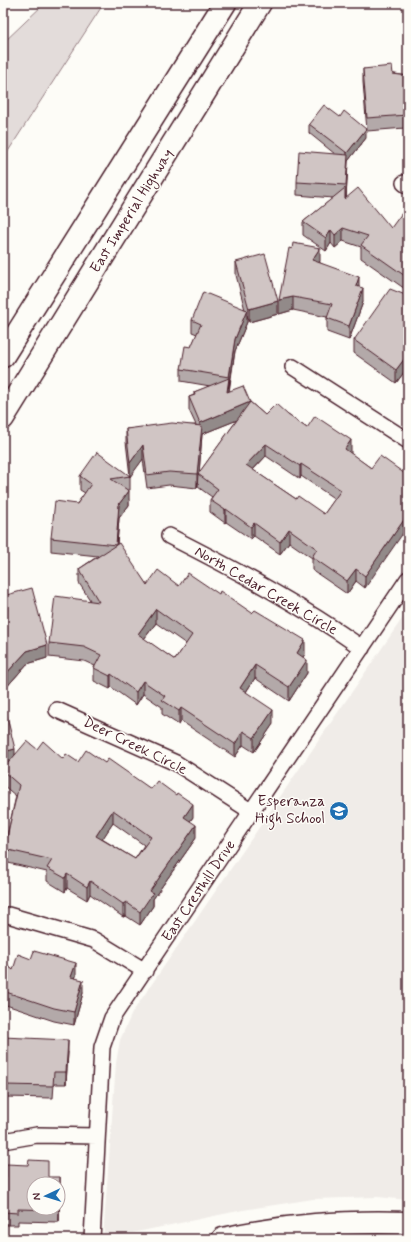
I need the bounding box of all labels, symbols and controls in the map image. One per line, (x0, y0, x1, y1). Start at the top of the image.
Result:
street label: East Imperial Highway (86, 145, 179, 277)
street label: North Cedar Creek Circle (191, 542, 341, 640)
street label: Deer Creek Circle (80, 712, 190, 780)
place label: Esperanza High School (255, 792, 325, 830)
school or university icon: Esperanza High School (328, 800, 350, 822)
street label: East Cresthill Drive (158, 836, 241, 946)
north arrow (26, 1176, 66, 1216)
text: N (30, 1192, 44, 1201)

